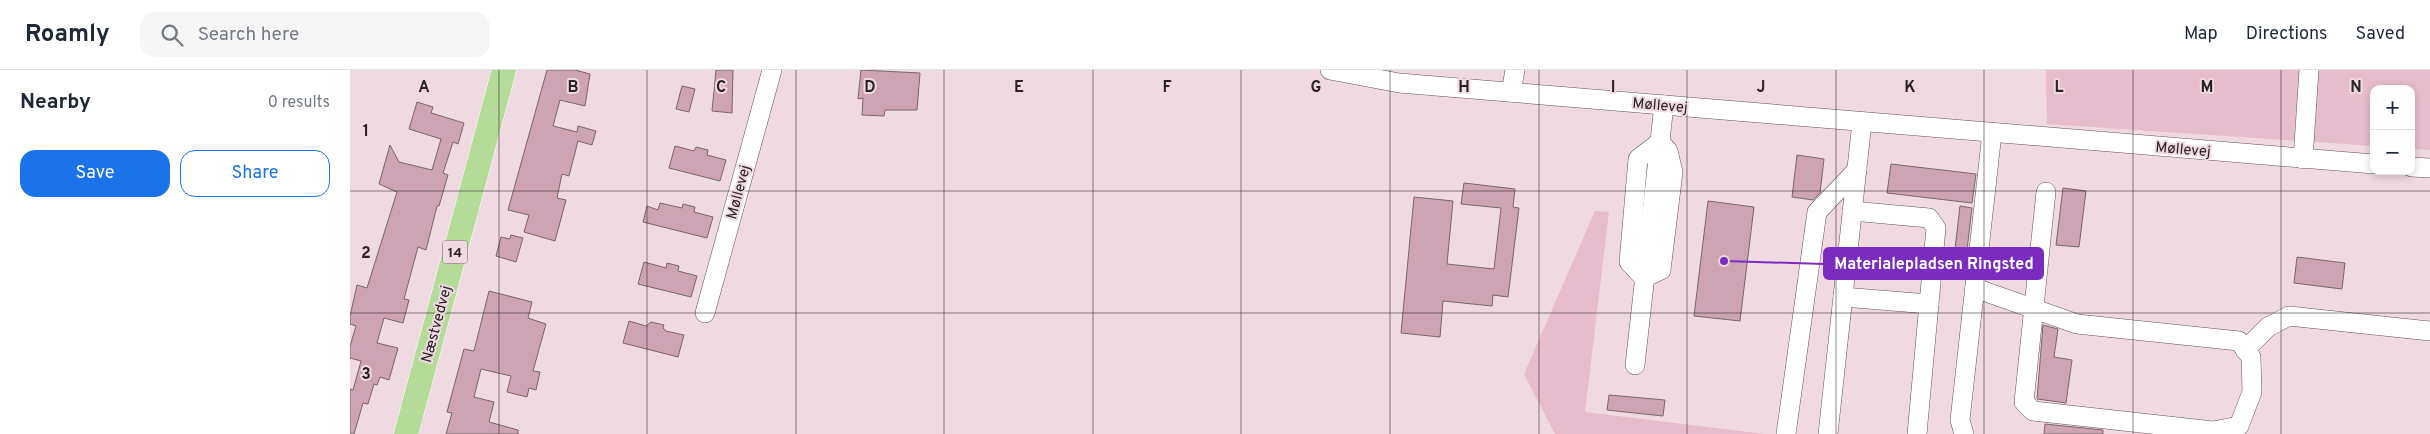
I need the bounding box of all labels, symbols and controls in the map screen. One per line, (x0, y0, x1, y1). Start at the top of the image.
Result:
search box (140, 12, 490, 57)
text: Roamly (25, 20, 110, 50)
icon: search (158, 21, 186, 49)
text: Search here (198, 23, 299, 47)
text: Map (2184, 23, 2218, 46)
text: Directions (2246, 23, 2328, 46)
text: Saved (2356, 23, 2405, 46)
text: A (418, 78, 430, 98)
text: B (567, 78, 579, 98)
text: C (716, 78, 726, 98)
text: D (864, 78, 876, 98)
text: E (1014, 78, 1024, 98)
text: F (1162, 78, 1172, 98)
text: G (1311, 78, 1321, 98)
text: H (1458, 78, 1470, 98)
text: I (1611, 78, 1615, 98)
text: J (1757, 78, 1765, 98)
text: K (1904, 78, 1916, 98)
text: L (2054, 78, 2064, 98)
text: M (2201, 78, 2213, 98)
text: N (2350, 78, 2362, 98)
map controls (2370, 85, 2415, 175)
button: + (2370, 85, 2415, 130)
text: Nearby (20, 89, 91, 116)
text: 0 results (268, 93, 330, 113)
street label: Møllevej (1631, 95, 1688, 118)
text: 1 (363, 122, 369, 142)
button: − (2370, 130, 2415, 175)
street label: Møllevej (2154, 139, 2211, 162)
button: Save (20, 150, 170, 197)
button: Share (180, 150, 330, 197)
street label: Møllevej (723, 163, 756, 222)
road number: 14 (442, 240, 468, 263)
text: 2 (361, 244, 371, 264)
callout: Materialepladsen Ringsted (1824, 248, 2043, 279)
text: Materialepladsen Ringsted (1834, 255, 2034, 275)
street label: Næstvedvej (418, 284, 457, 365)
text: 3 (361, 365, 371, 385)

